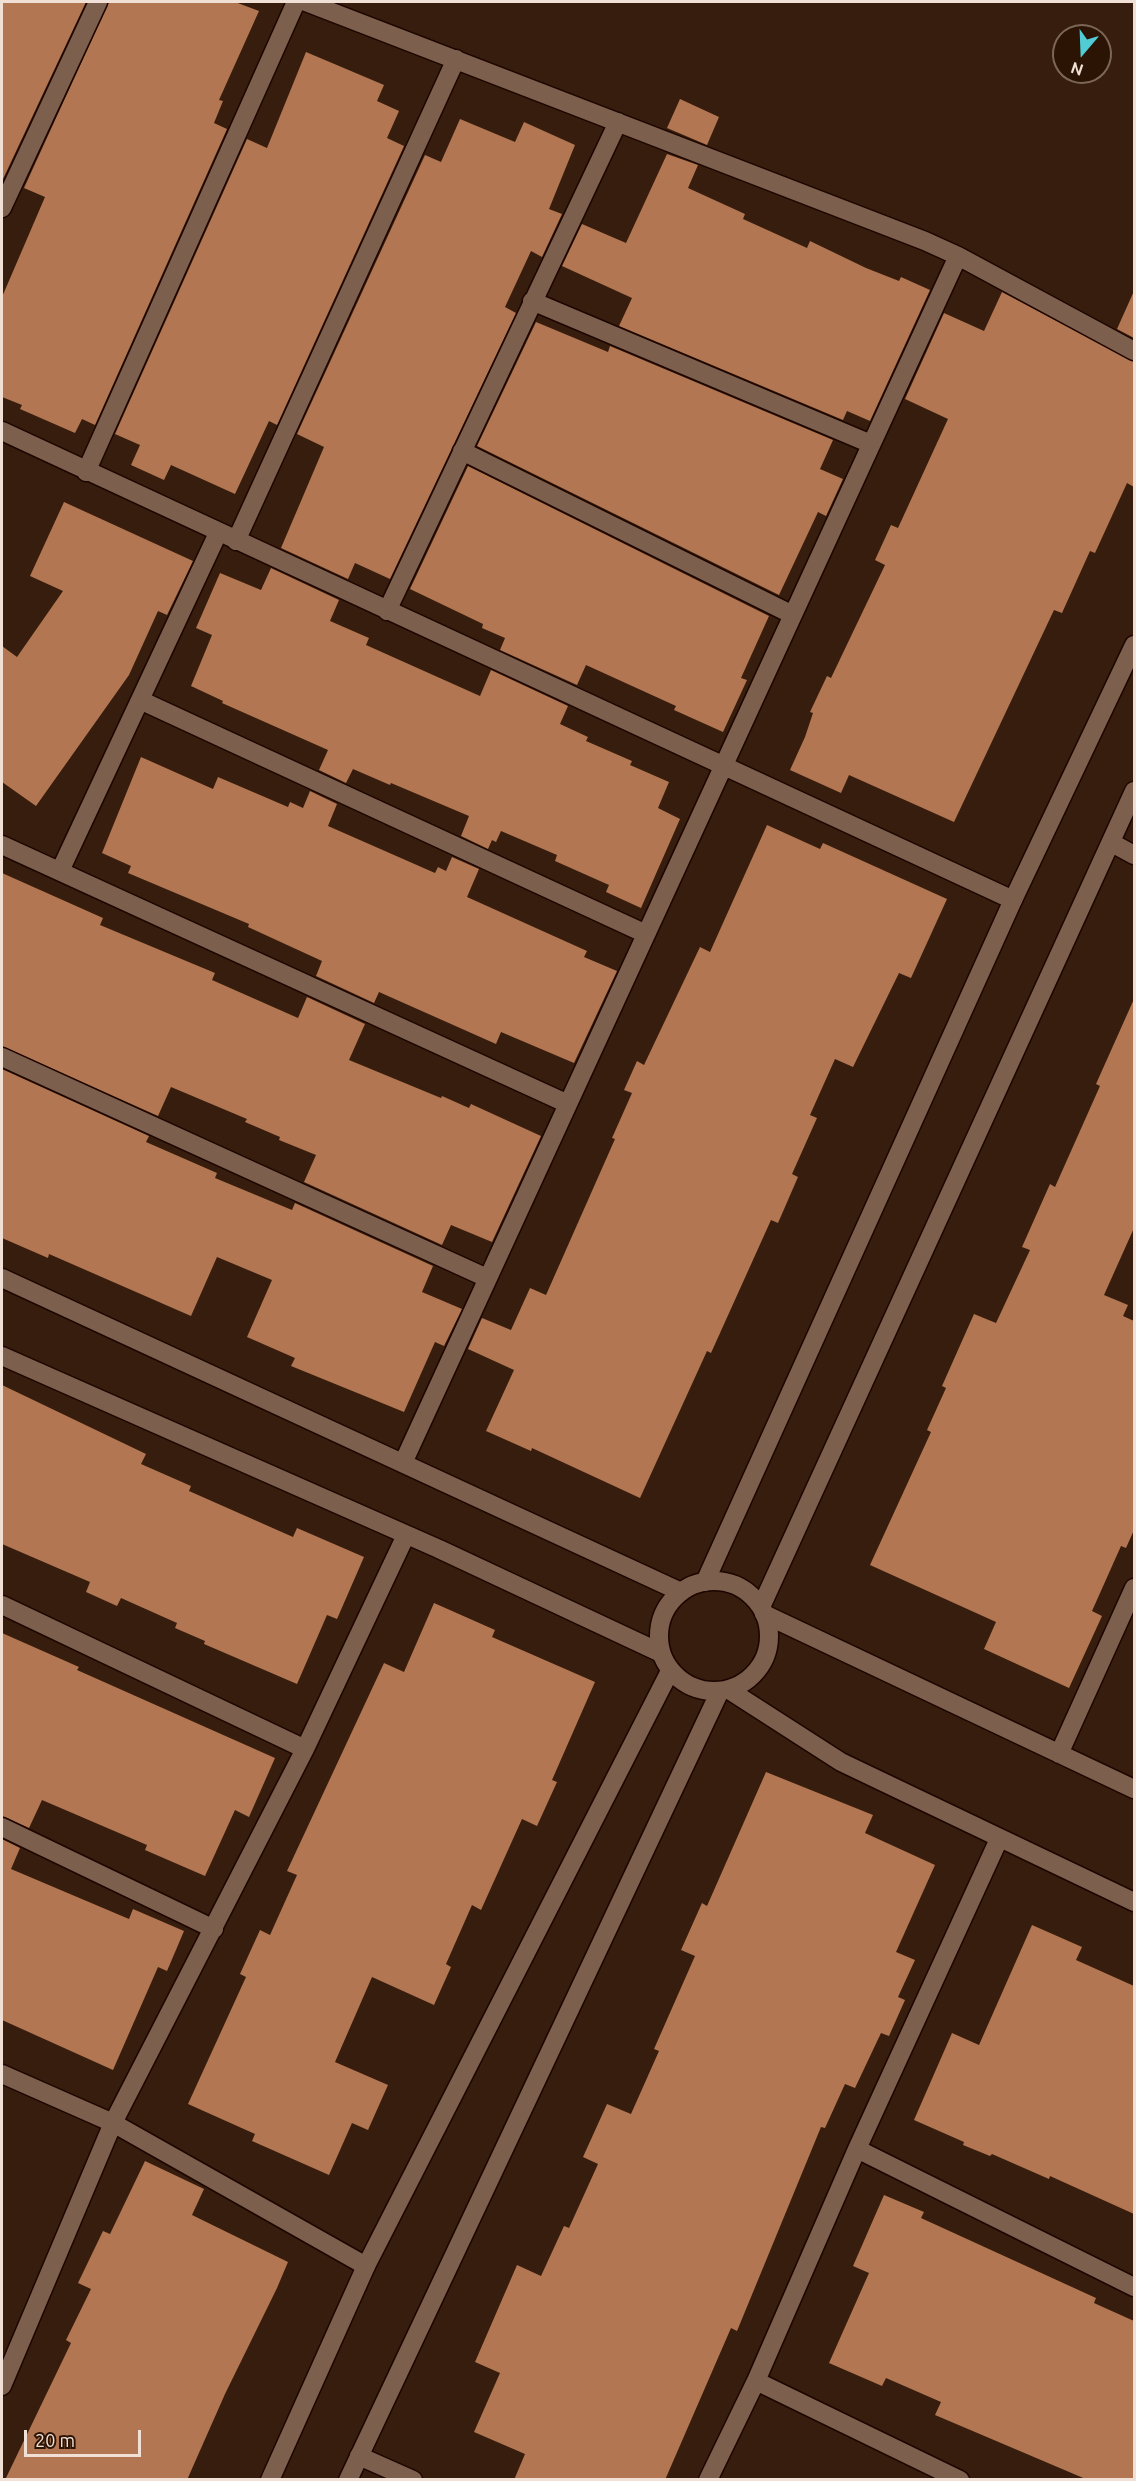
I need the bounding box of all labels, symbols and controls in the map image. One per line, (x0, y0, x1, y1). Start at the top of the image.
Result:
north arrow (1052, 24, 1112, 84)
text: N (1068, 59, 1085, 80)
scale bar (27, 2418, 144, 2456)
text: 20 m (35, 2430, 75, 2450)

